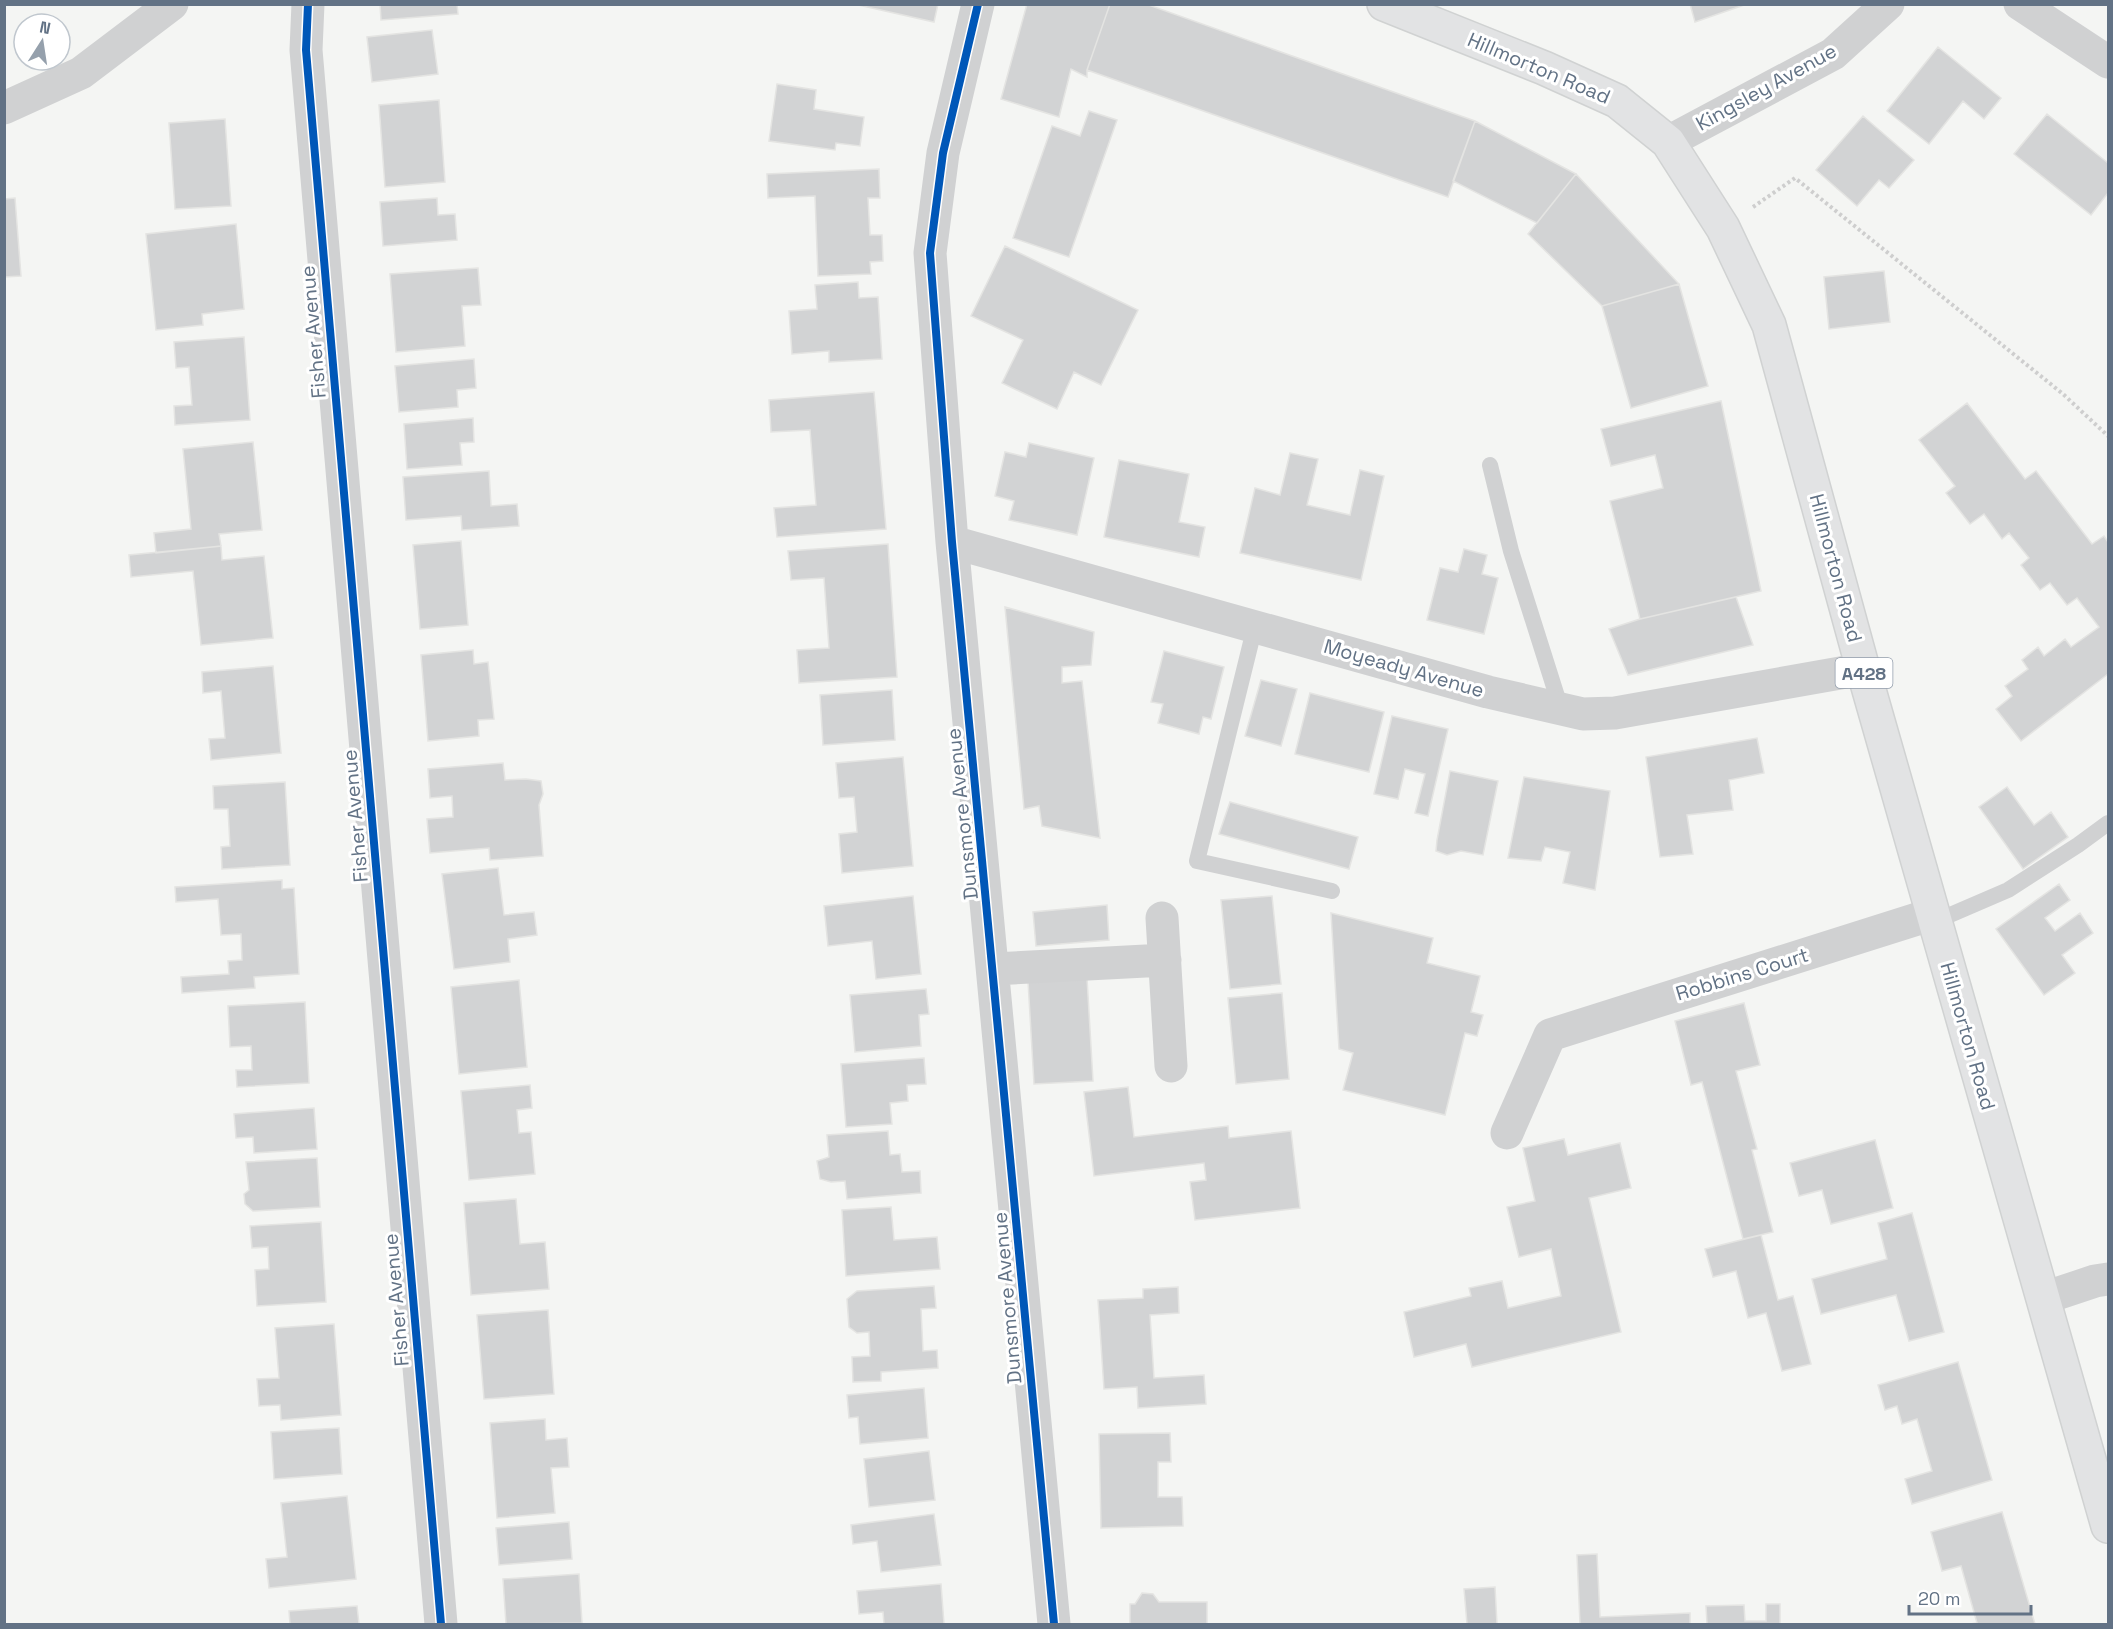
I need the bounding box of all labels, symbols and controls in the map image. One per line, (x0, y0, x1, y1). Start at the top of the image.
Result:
north arrow (12, 12, 72, 72)
text: N (38, 16, 52, 39)
street label: Hillmorton Road (1464, 26, 1614, 110)
street label: Kingsley Avenue (1691, 38, 1841, 136)
street label: Fisher Avenue (294, 264, 332, 400)
street label: Hillmorton Road (1804, 491, 1868, 645)
street label: Moyeady Avenue (1321, 633, 1487, 703)
road number: A428 (1836, 658, 1892, 688)
street label: Dunsmore Avenue (940, 727, 984, 901)
street label: Fisher Avenue (336, 748, 374, 884)
street label: Robbins Court (1672, 941, 1812, 1007)
street label: Hillmorton Road (1934, 959, 2002, 1113)
street label: Dunsmore Avenue (987, 1211, 1027, 1385)
street label: Fisher Avenue (377, 1232, 415, 1368)
scale bar (1909, 1578, 2030, 1616)
text: 20 m (1918, 1587, 1961, 1610)

